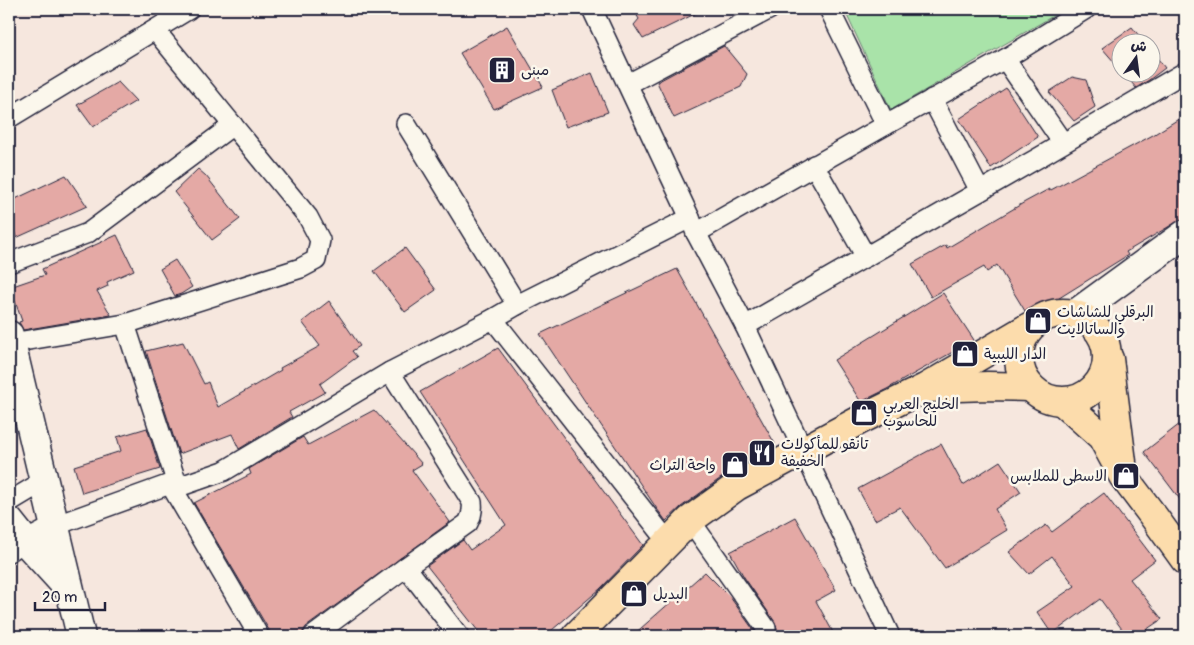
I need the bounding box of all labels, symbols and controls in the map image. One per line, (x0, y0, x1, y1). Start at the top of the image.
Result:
north arrow (1112, 32, 1162, 82)
text: ش (1129, 36, 1149, 56)
building icon: مبنى (487, 55, 517, 85)
place label: مبنى (521, 61, 549, 80)
place label: البرقلي للشاشات والساتالايت (1057, 303, 1154, 339)
shop icon: البرقلي للشاشات والساتالايت (1023, 306, 1053, 336)
shop icon: الدار الليبية (950, 339, 980, 369)
place label: الدار الليبية (984, 345, 1046, 364)
place label: الخليج العربي للحاسوب (883, 395, 959, 431)
shop icon: الخليج العربي للحاسوب (849, 398, 879, 428)
place label: تانقو للمأكولات الخفيفة (781, 435, 869, 471)
restaurant icon: تانقو للمأكولات الخفيفة (747, 438, 777, 468)
shop icon: واحة التراث (720, 450, 750, 480)
place label: واحة التراث (650, 456, 716, 475)
shop icon: الاسطى للملابس (1111, 461, 1141, 491)
place label: الاسطى للملابس (1010, 467, 1107, 486)
shop icon: البديل (619, 579, 649, 609)
scale bar (35, 580, 105, 612)
place label: البديل (653, 585, 688, 604)
text: 20 m (42, 588, 77, 607)

